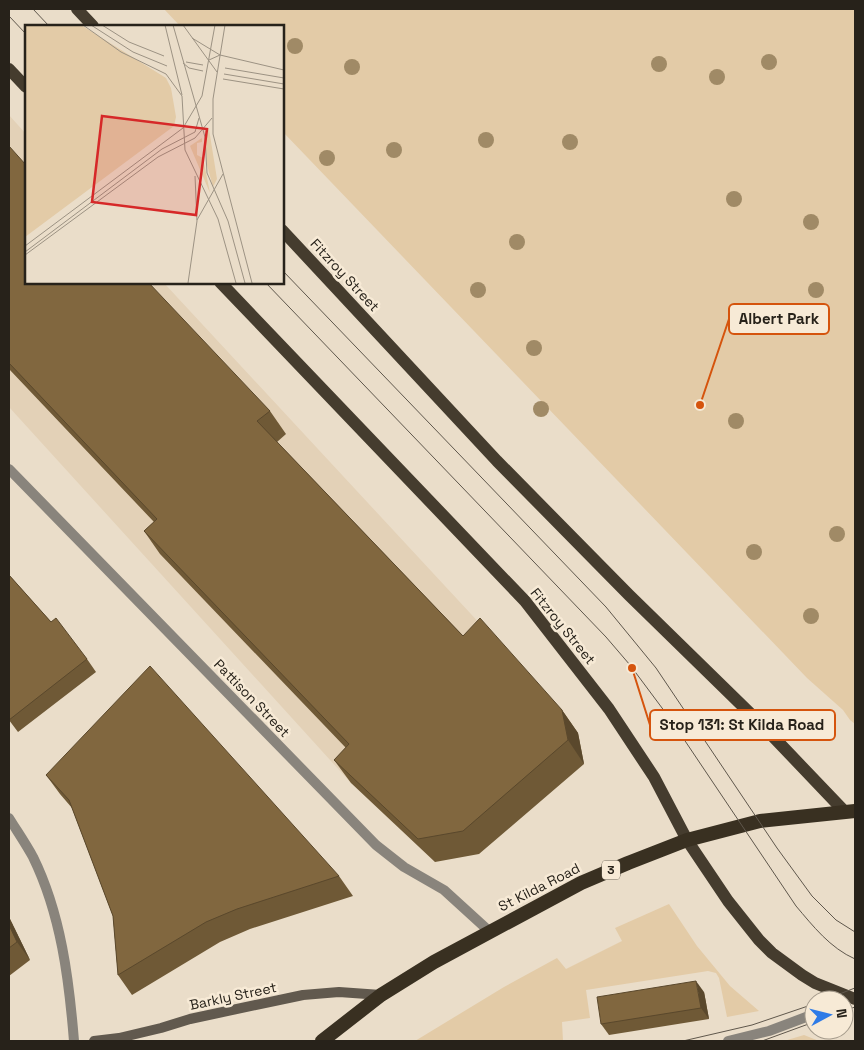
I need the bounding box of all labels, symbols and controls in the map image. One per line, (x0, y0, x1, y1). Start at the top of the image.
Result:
inset map (25, 25, 284, 284)
street label: Fitzroy Street (307, 235, 383, 315)
callout: Albert Park (729, 304, 829, 334)
text: Albert Park (739, 309, 820, 328)
street label: Fitzroy Street (527, 584, 599, 668)
street label: Pattison Street (210, 655, 294, 741)
callout: Stop 131: St Kilda Road (650, 710, 835, 740)
text: Stop 131: St Kilda Road (660, 715, 824, 734)
street label: St Kilda Road (495, 859, 583, 915)
road number: 3 (602, 860, 620, 880)
street label: Barkly Street (188, 978, 278, 1014)
north arrow (804, 990, 854, 1040)
text: N (832, 1008, 851, 1019)

